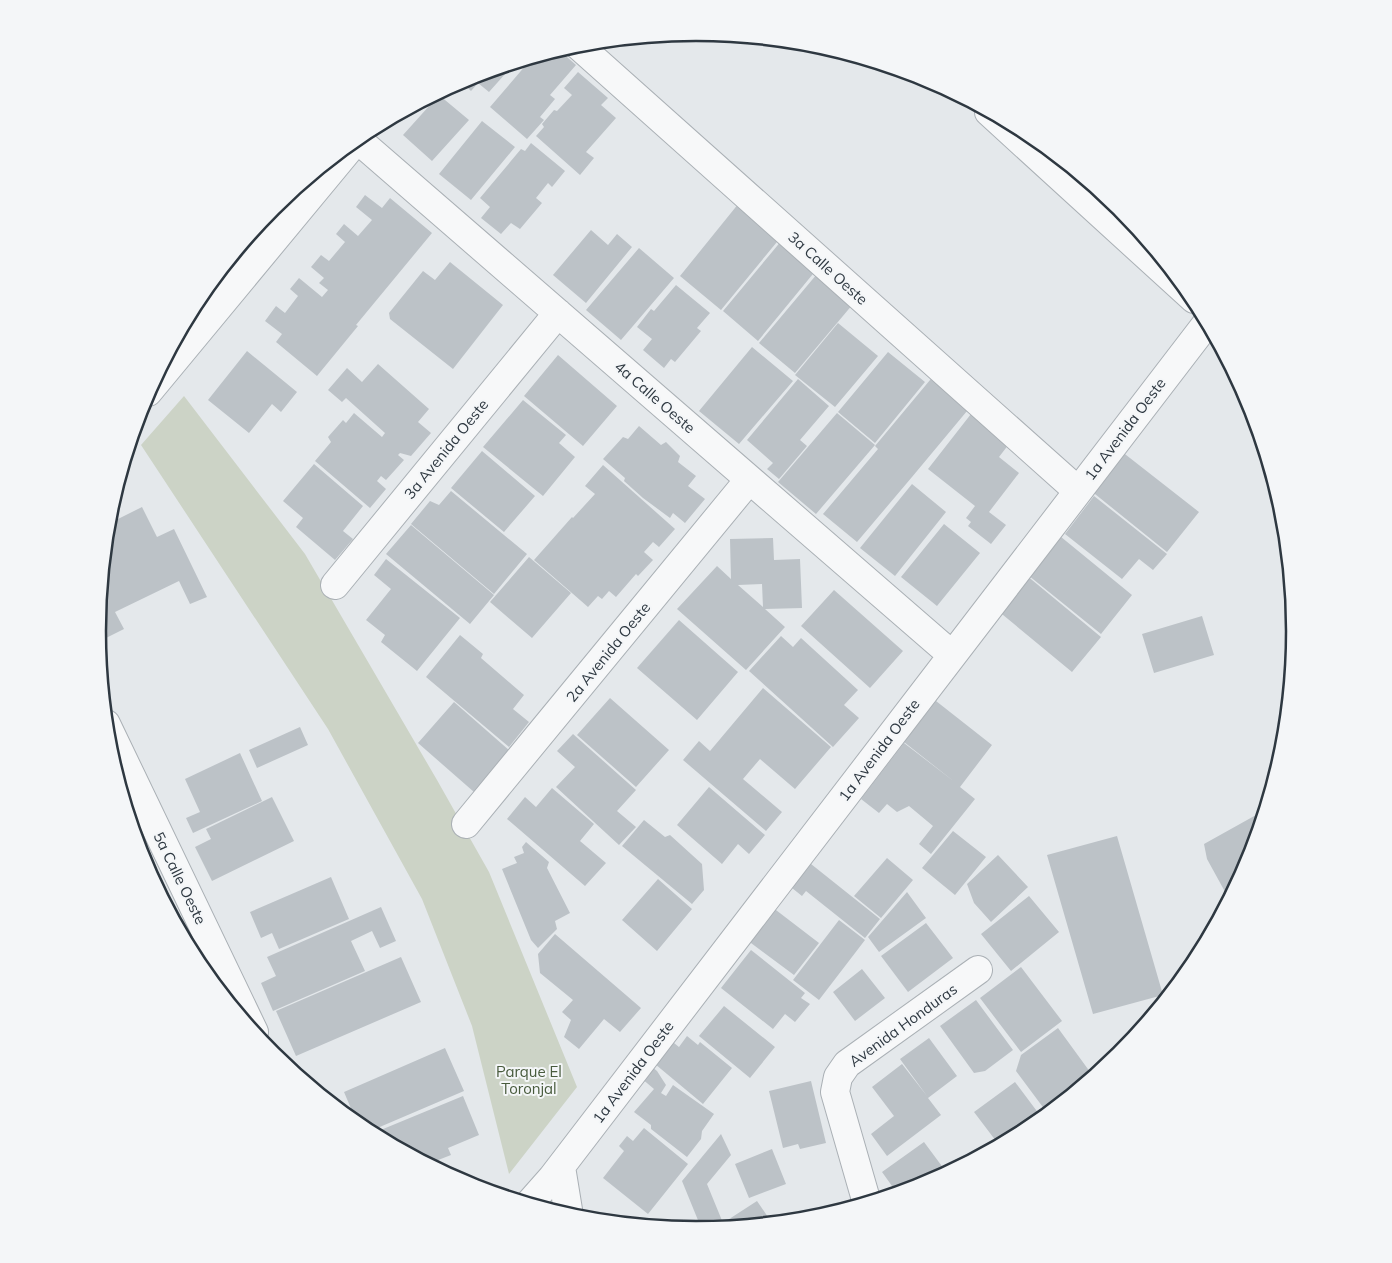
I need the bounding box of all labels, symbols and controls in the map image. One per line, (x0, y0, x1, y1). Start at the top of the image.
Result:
street label: 3a Calle Oeste (784, 227, 872, 309)
street label: 4a Calle Oeste (611, 357, 699, 437)
street label: 1a Avenida Oeste (1080, 374, 1170, 484)
street label: 3a Avenida Oeste (400, 395, 492, 503)
street label: 2a Avenida Oeste (562, 598, 654, 706)
street label: 1a Avenida Oeste (834, 695, 924, 805)
street label: 5a Calle Oeste (149, 829, 211, 927)
street label: Avenida Honduras (845, 979, 961, 1071)
street label: 1a Avenida Oeste (588, 1017, 678, 1127)
park label: Parque El Toronjal (496, 1062, 562, 1098)

